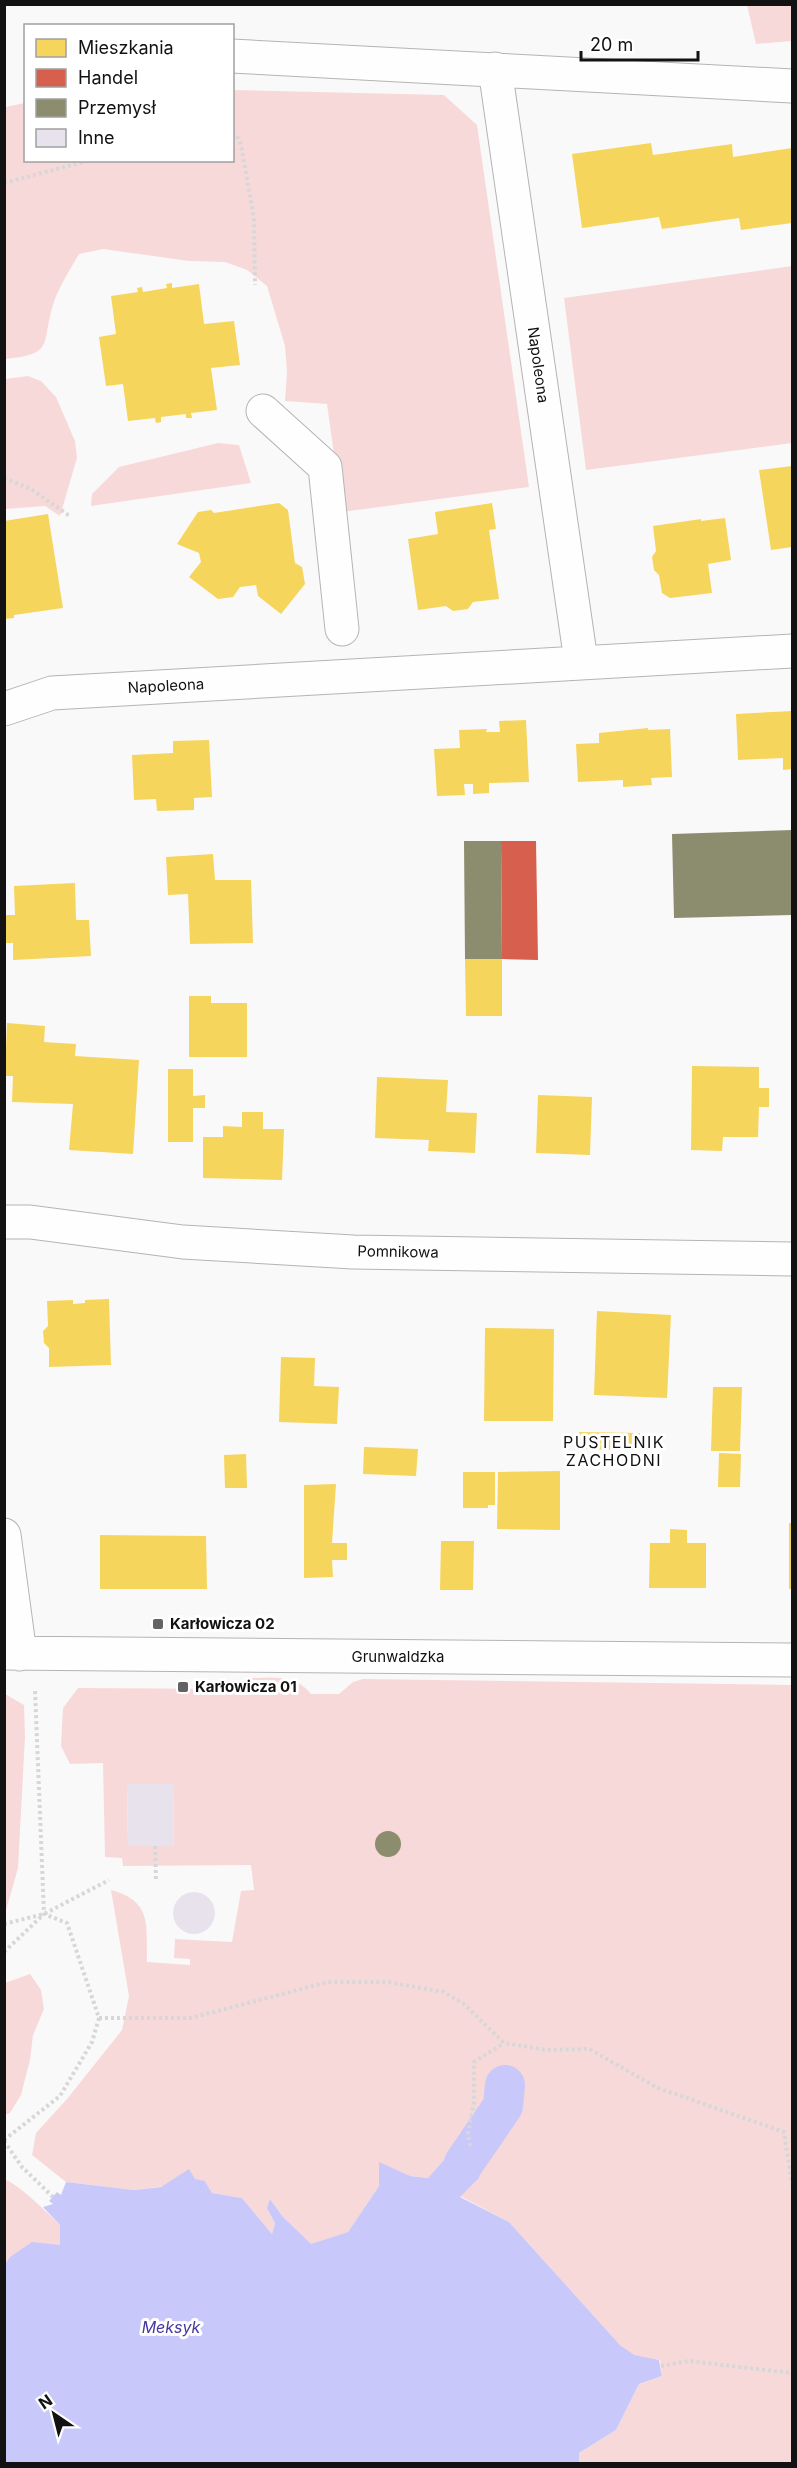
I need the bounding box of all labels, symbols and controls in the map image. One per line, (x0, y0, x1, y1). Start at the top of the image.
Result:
legend (24, 24, 234, 162)
scale bar (581, 24, 698, 62)
text: 20 m (590, 34, 633, 55)
text: Mieszkania (78, 37, 174, 58)
text: Handel (78, 67, 138, 88)
text: Przemysł (78, 97, 157, 118)
text: Inne (78, 127, 115, 148)
street label: Napoleona (524, 326, 553, 404)
street label: Napoleona (127, 674, 205, 697)
street label: Pomnikowa (357, 1241, 439, 1262)
district label: PUSTELNIK ZACHODNI (563, 1432, 665, 1470)
place label: Karłowicza 02 (170, 1614, 275, 1633)
marker: Karłowicza 02 (151, 1617, 165, 1631)
street label: Grunwaldzka (351, 1647, 445, 1666)
place label: Karłowicza 01 (195, 1677, 297, 1696)
marker: Karłowicza 01 (176, 1680, 190, 1694)
water label: Meksyk (142, 2317, 201, 2337)
north arrow (24, 2384, 84, 2444)
text: N (35, 2390, 56, 2413)

